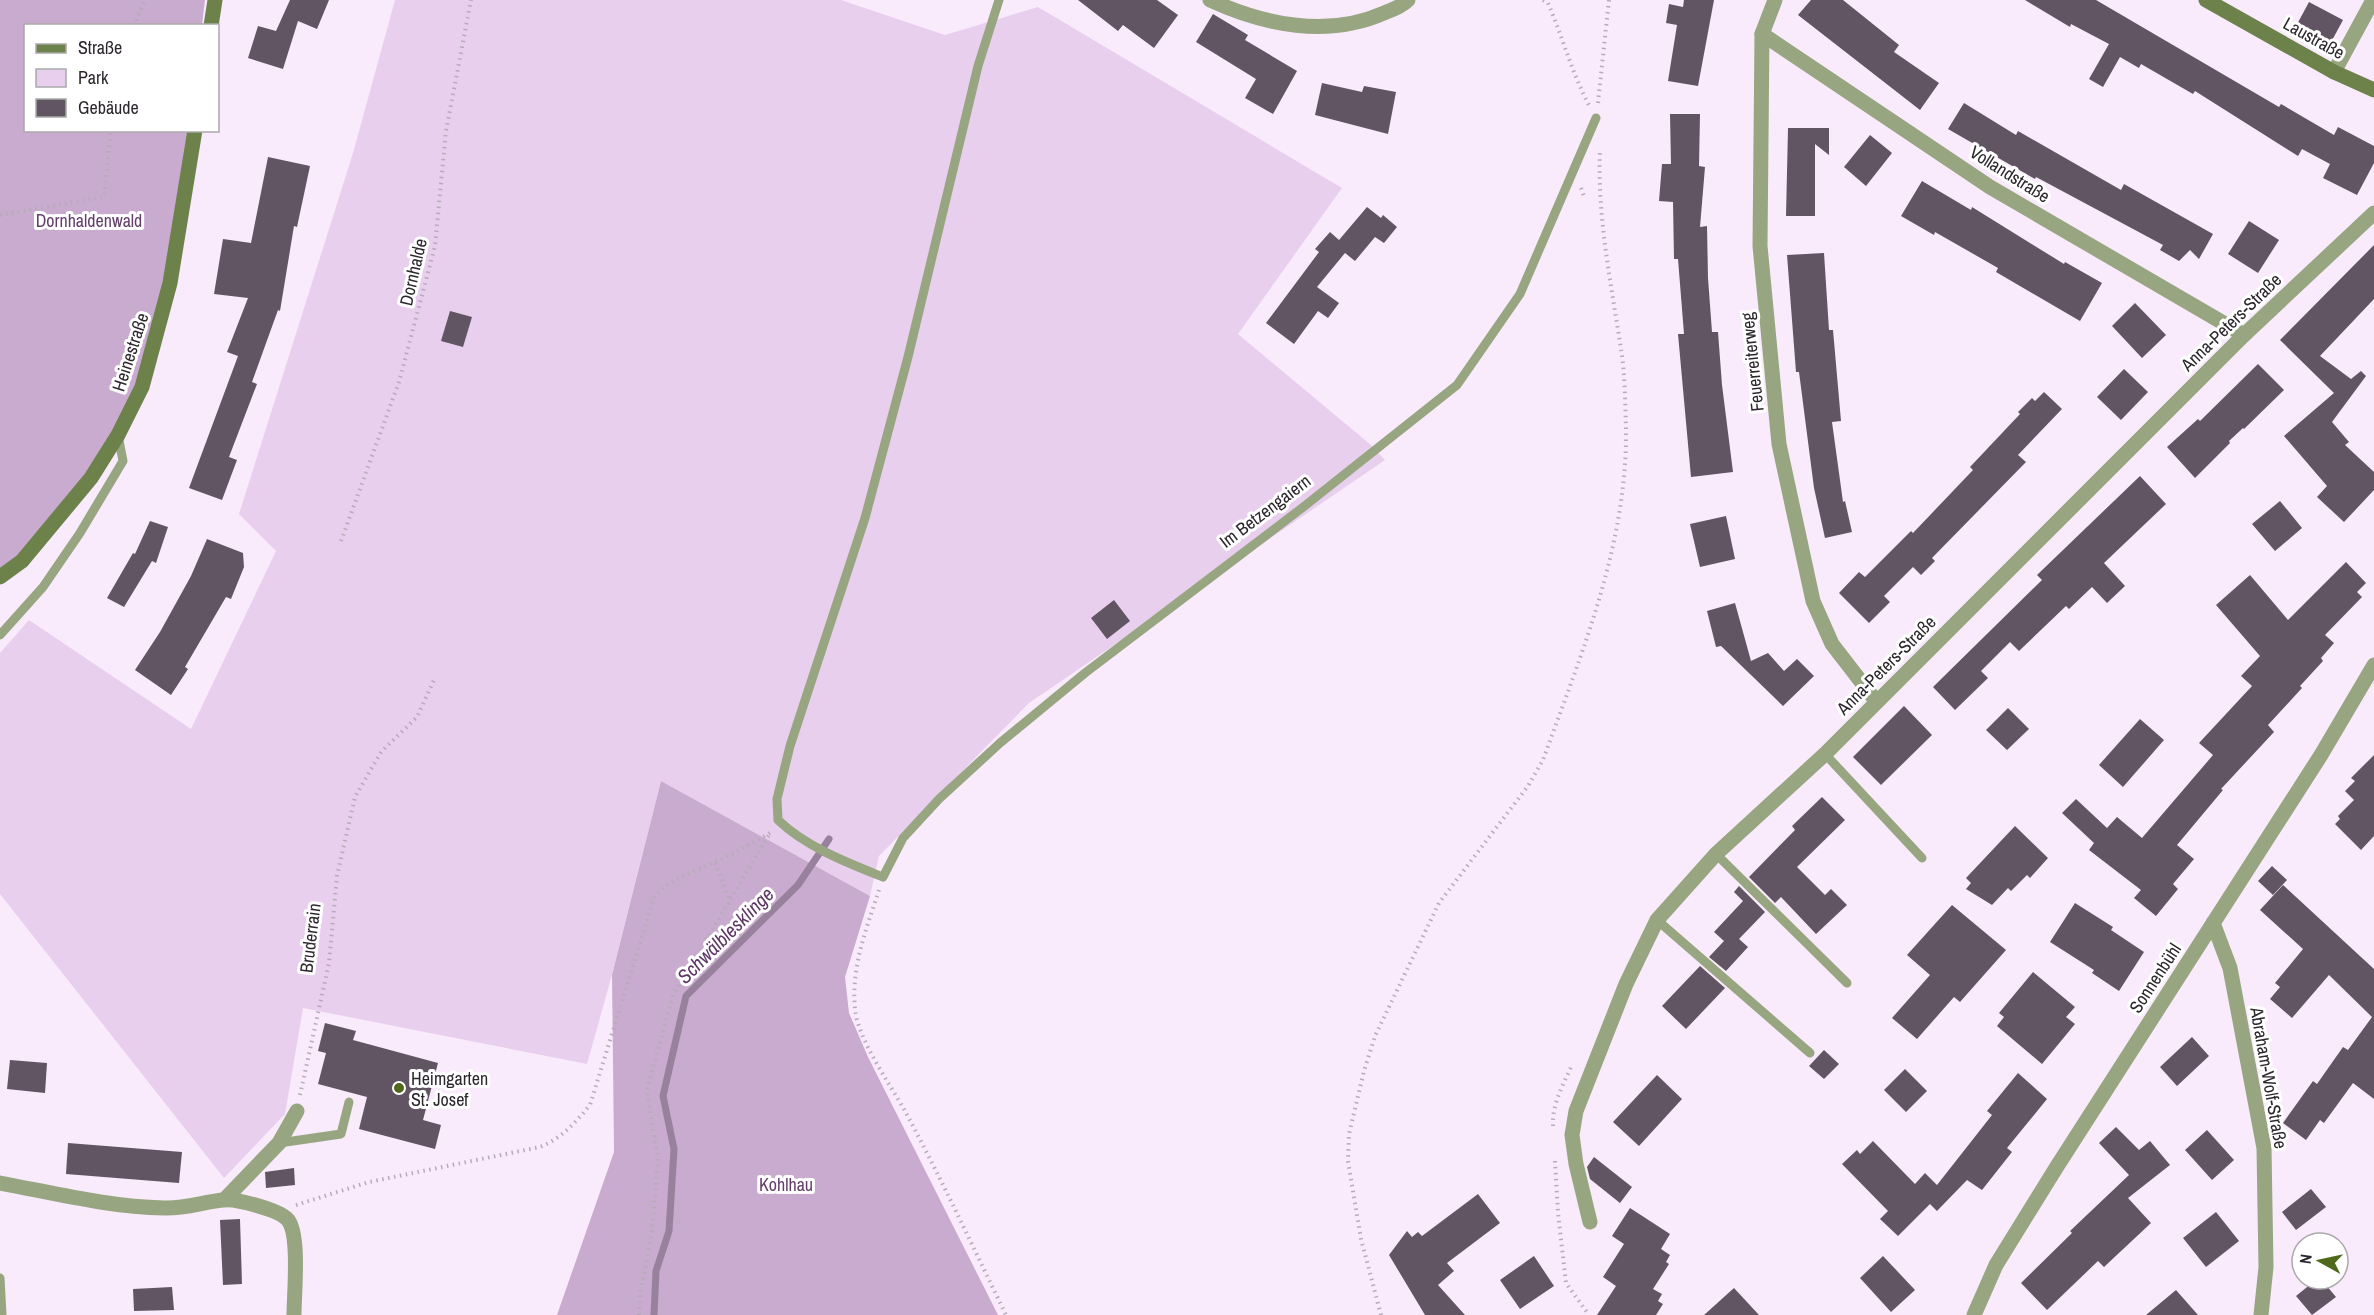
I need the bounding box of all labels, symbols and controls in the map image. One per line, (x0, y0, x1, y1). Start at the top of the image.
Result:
street label: Laustraße (2279, 11, 2349, 65)
legend (24, 24, 219, 132)
text: Straße (78, 35, 122, 60)
text: Park (78, 65, 109, 90)
text: Gebäude (78, 95, 139, 120)
street label: Vollandstraße (1965, 139, 2055, 209)
park label: Dornhaldenwald (36, 208, 142, 233)
street label: Dornhalde (393, 236, 433, 308)
street label: Anna-Peters-Straße (2174, 267, 2287, 377)
street label: Heinestraße (106, 310, 154, 394)
street label: Feuerreiterweg (1734, 310, 1770, 413)
street label: Im Betzengaiern (1214, 468, 1316, 554)
street label: Anna-Peters-Straße (1830, 610, 1941, 721)
water label: Schwälblesklinge (671, 881, 779, 989)
street label: Bruderrain (293, 902, 327, 974)
street label: Sonnenbühl (2123, 938, 2187, 1018)
street label: Abraham-Wolf-Straße (2244, 1004, 2294, 1151)
place label: Heimgarten St. Josef (411, 1066, 488, 1112)
marker: Heimgarten St. Josef (392, 1081, 406, 1095)
park label: Kohlhau (759, 1172, 813, 1197)
north arrow (2290, 1231, 2350, 1291)
text: N (2294, 1253, 2317, 1265)

